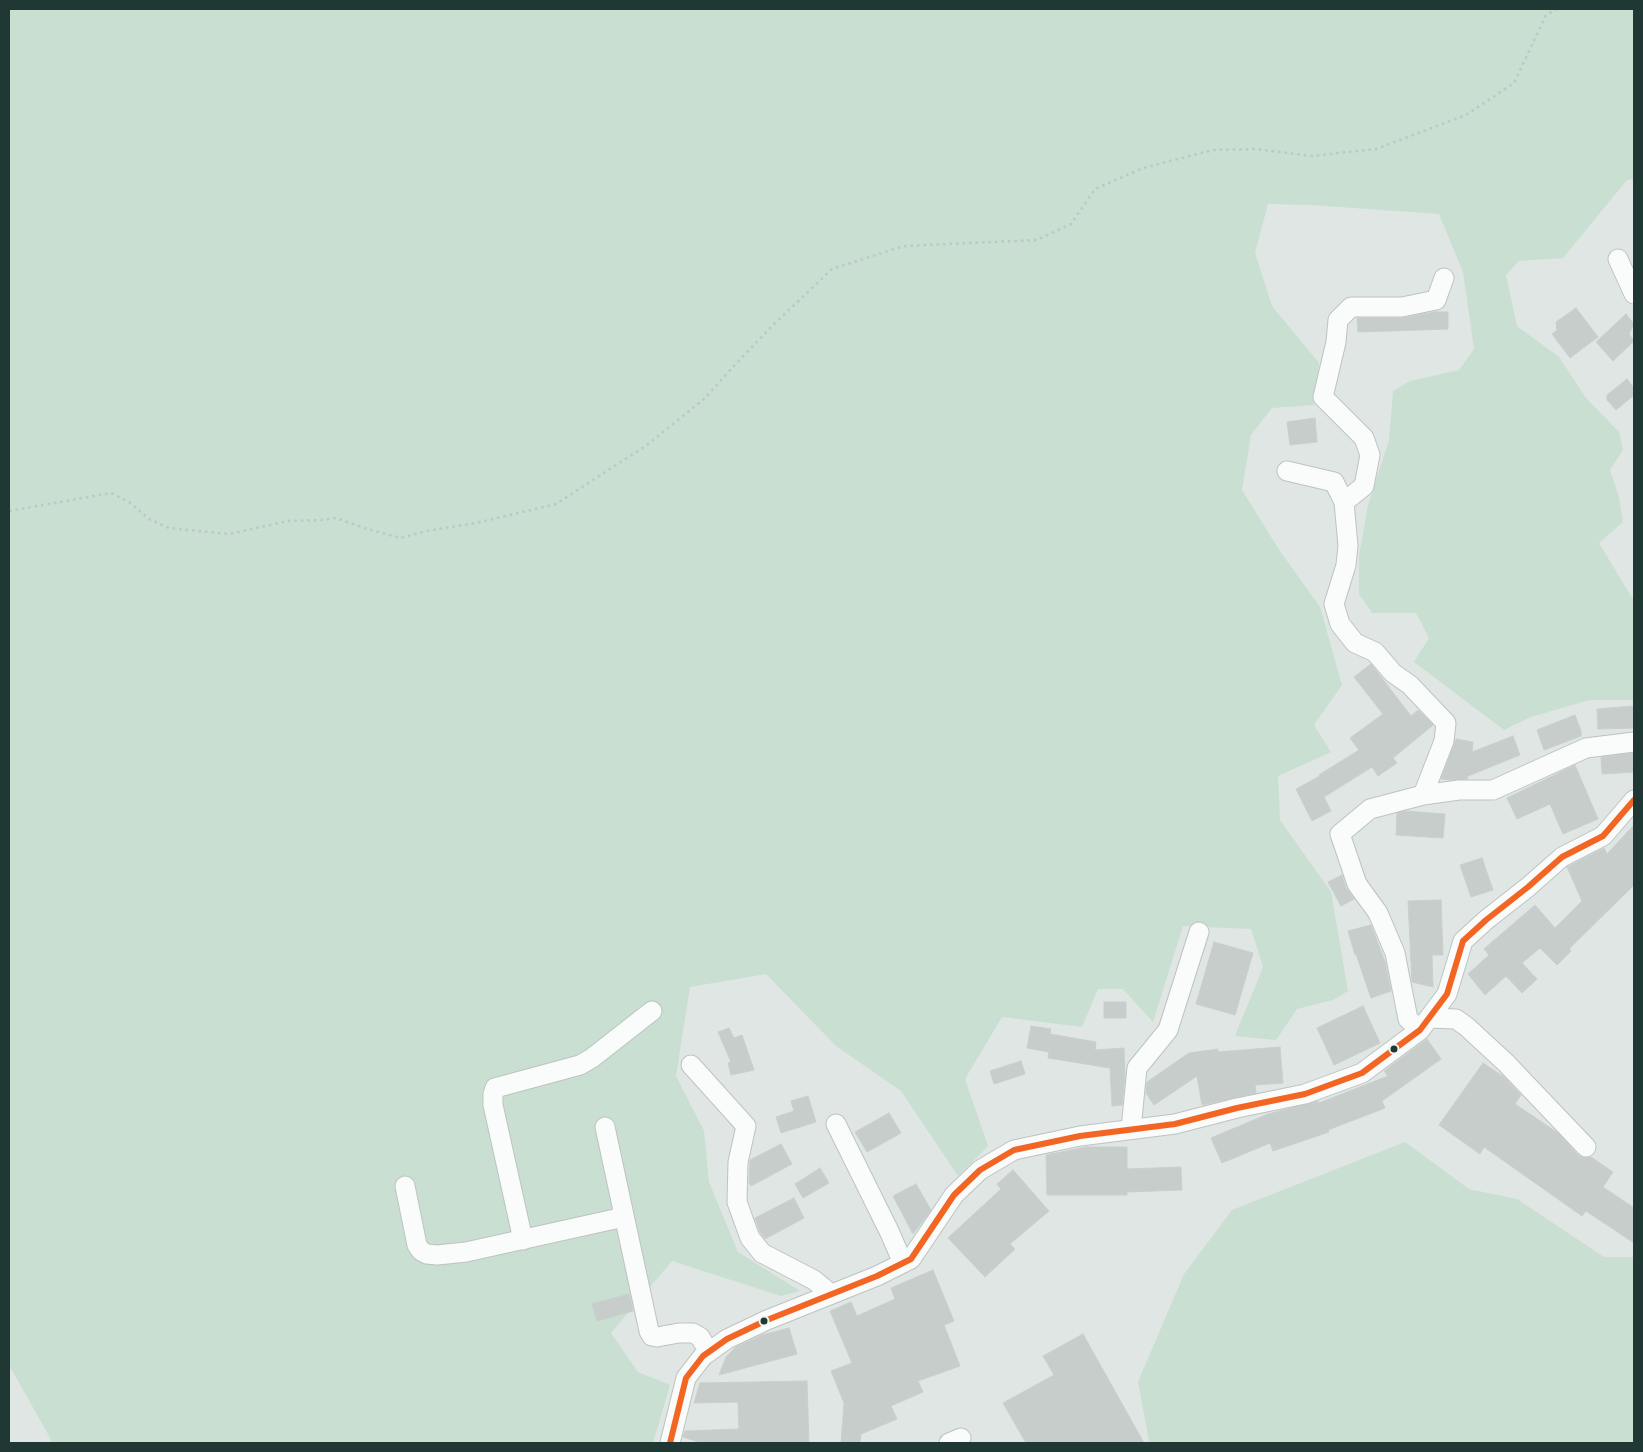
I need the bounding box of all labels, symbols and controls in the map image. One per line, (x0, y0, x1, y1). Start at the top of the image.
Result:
unlabelled marker (1389, 1044, 1399, 1054)
unlabelled marker (759, 1316, 769, 1326)

